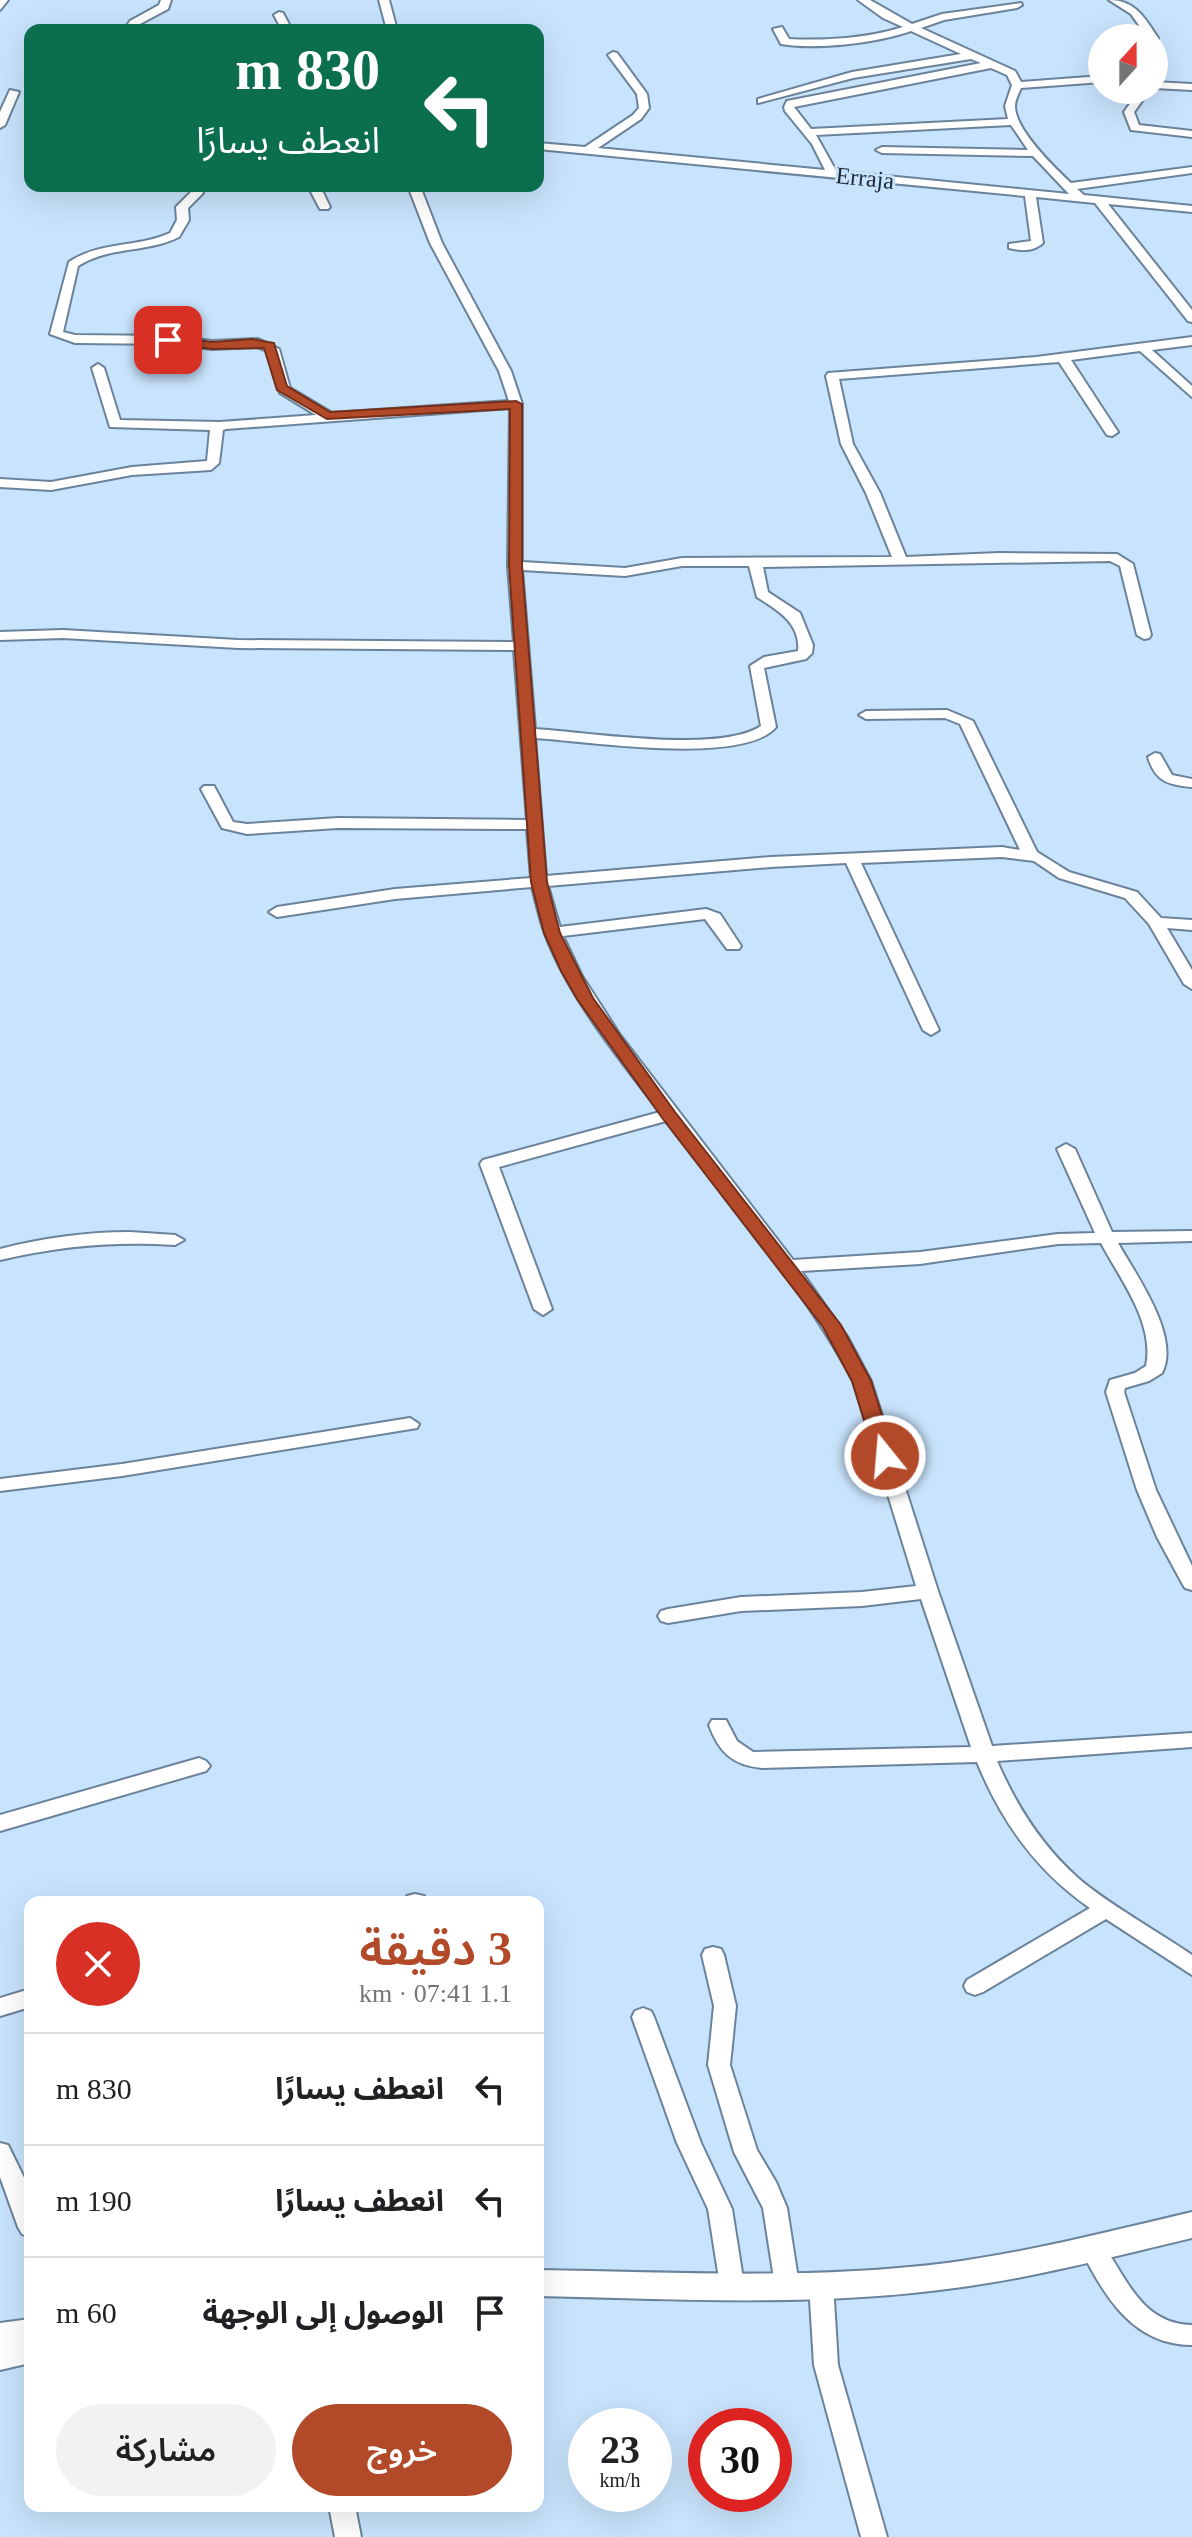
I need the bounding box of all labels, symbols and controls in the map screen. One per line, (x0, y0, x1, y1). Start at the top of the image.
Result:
north arrow (1088, 24, 1168, 104)
map controls (1088, 24, 1168, 104)
text: 830 m (235, 39, 380, 101)
icon: left (408, 56, 512, 160)
text: انعطف يسارًا (196, 121, 380, 161)
street label: Erraja (834, 162, 896, 194)
pin (134, 306, 202, 374)
icon: arrive (146, 318, 190, 362)
position arrow (843, 1414, 927, 1498)
button: close (56, 1922, 140, 2006)
text: 3 دقيقة (360, 1922, 512, 1975)
text: 1.1 km · 07:41 (359, 1979, 512, 2008)
icon: left (468, 2067, 512, 2111)
text: 830 m (56, 2072, 132, 2105)
text: انعطف يسارًا (275, 2072, 444, 2105)
icon: left (468, 2179, 512, 2223)
text: 190 m (56, 2184, 132, 2217)
text: انعطف يسارًا (275, 2184, 444, 2217)
icon: arrive (468, 2291, 512, 2335)
text: 60 m (56, 2296, 117, 2329)
text: الوصول إلى الوجهة (202, 2296, 444, 2329)
button: مشاركة (56, 2404, 276, 2496)
button: خروج (292, 2404, 512, 2496)
speed limit sign: 30 (688, 2408, 792, 2512)
text: 23 (600, 2427, 640, 2472)
text: km/h (599, 2469, 641, 2491)

